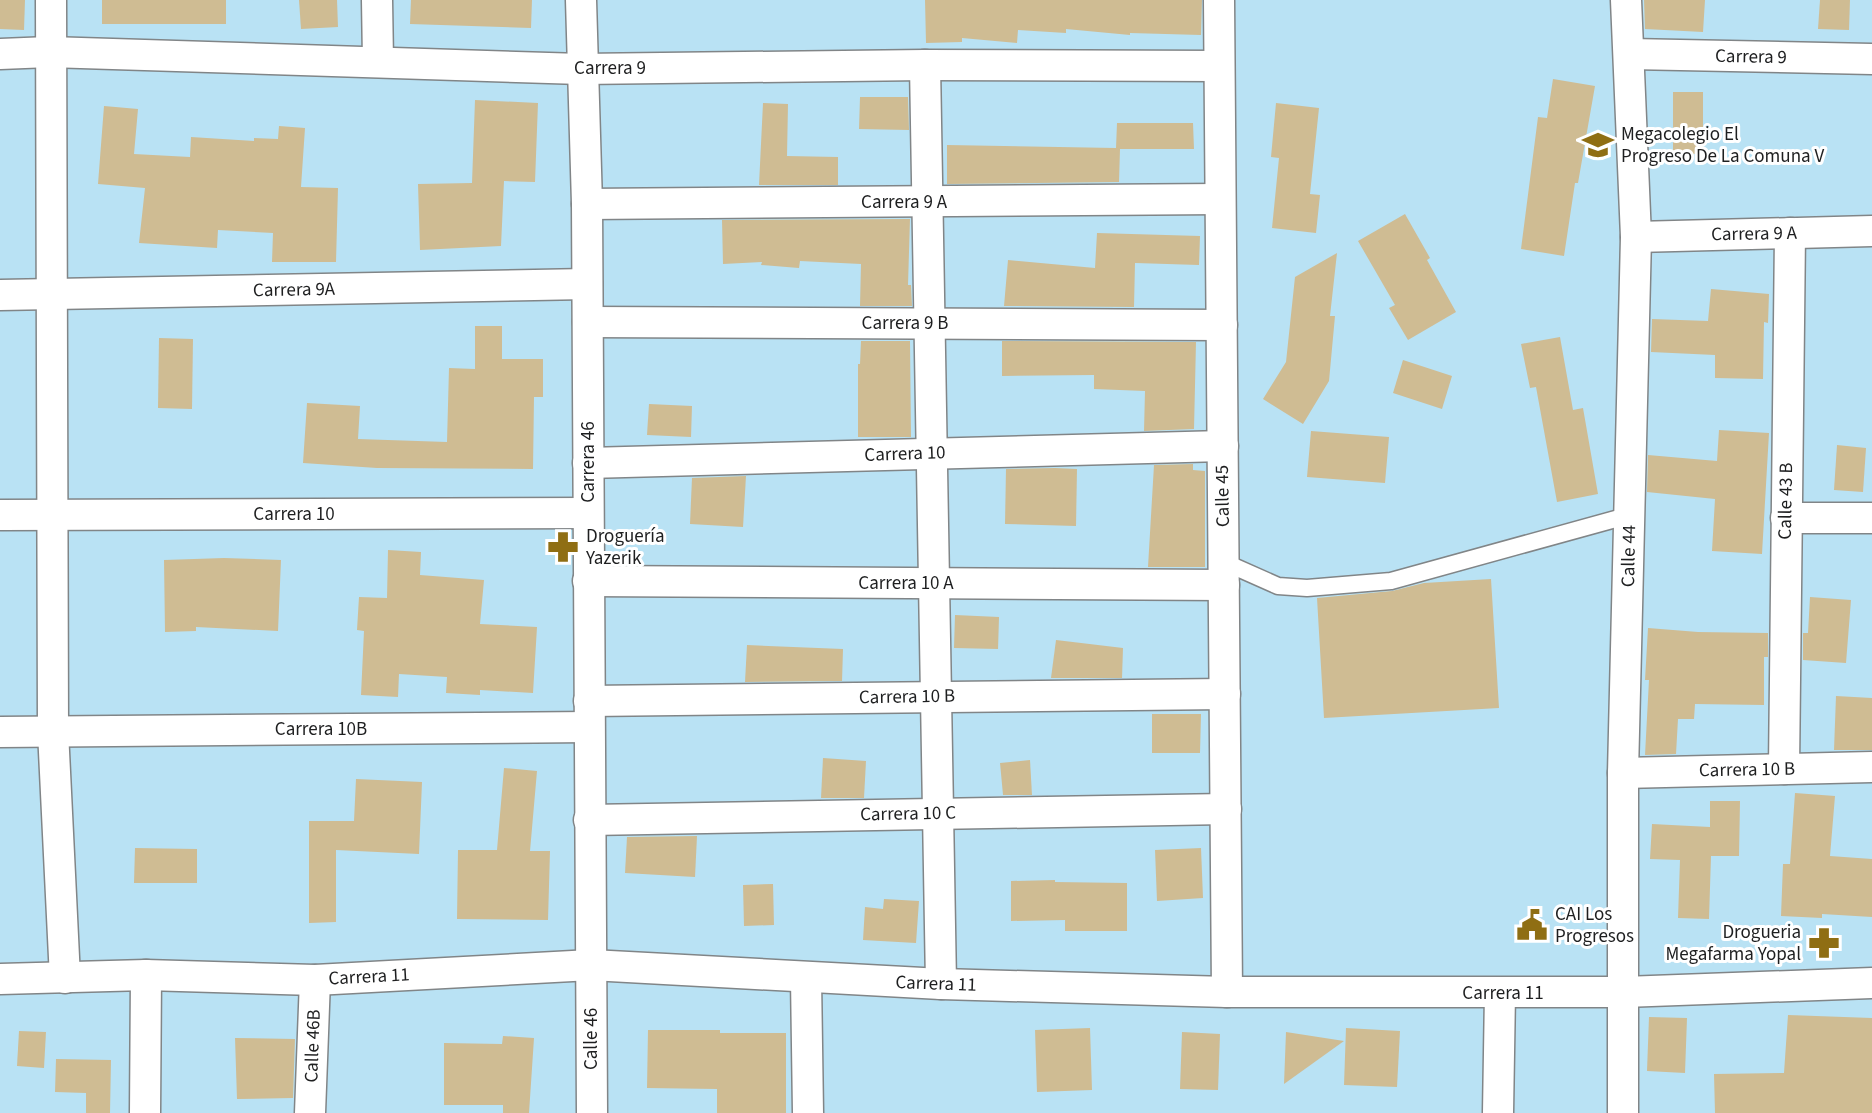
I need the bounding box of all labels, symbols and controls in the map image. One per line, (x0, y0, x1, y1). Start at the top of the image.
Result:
street label: Carrera 9 (1715, 43, 1787, 71)
street label: Carrera 9 (574, 55, 646, 82)
place label: Megacolegio El Progreso De La Comuna V (1621, 121, 1824, 170)
school or university icon: Megacolegio El Progreso De La Comuna V (1581, 128, 1615, 162)
street label: Carrera 9 A (861, 189, 948, 216)
street label: Carrera 9 A (1711, 220, 1798, 248)
street label: Carrera 9A (253, 276, 336, 304)
street label: Carrera 9 B (862, 310, 948, 337)
street label: Carrera 46 (575, 421, 602, 503)
street label: Carrera 10 (864, 439, 946, 469)
street label: Calle 43 B (1772, 462, 1800, 540)
street label: Calle 45 (1209, 465, 1237, 527)
street label: Carrera 10 (253, 501, 335, 528)
place label: Droguería Yazerik (585, 523, 665, 572)
street label: Calle 44 (1615, 525, 1643, 587)
pharmacy icon: Droguería Yazerik (546, 530, 580, 564)
street label: Carrera 10 A (858, 570, 954, 597)
street label: Carrera 10 B (859, 683, 955, 711)
street label: Carrera 10B (275, 716, 367, 743)
street label: Carrera 10 B (1699, 756, 1795, 784)
street label: Carrera 10 C (860, 800, 956, 828)
place label: CAI Los Progresos (1555, 901, 1634, 950)
public building icon: CAI Los Progresos (1515, 908, 1549, 942)
place label: Drogueria Megafarma Yopal (1665, 919, 1801, 968)
pharmacy icon: Drogueria Megafarma Yopal (1807, 926, 1841, 960)
street label: Carrera 11 (328, 961, 410, 993)
street label: Carrera 11 (895, 969, 977, 999)
street label: Carrera 11 (1462, 980, 1544, 1007)
street label: Calle 46 (578, 1008, 605, 1070)
street label: Calle 46B (298, 1009, 328, 1083)

